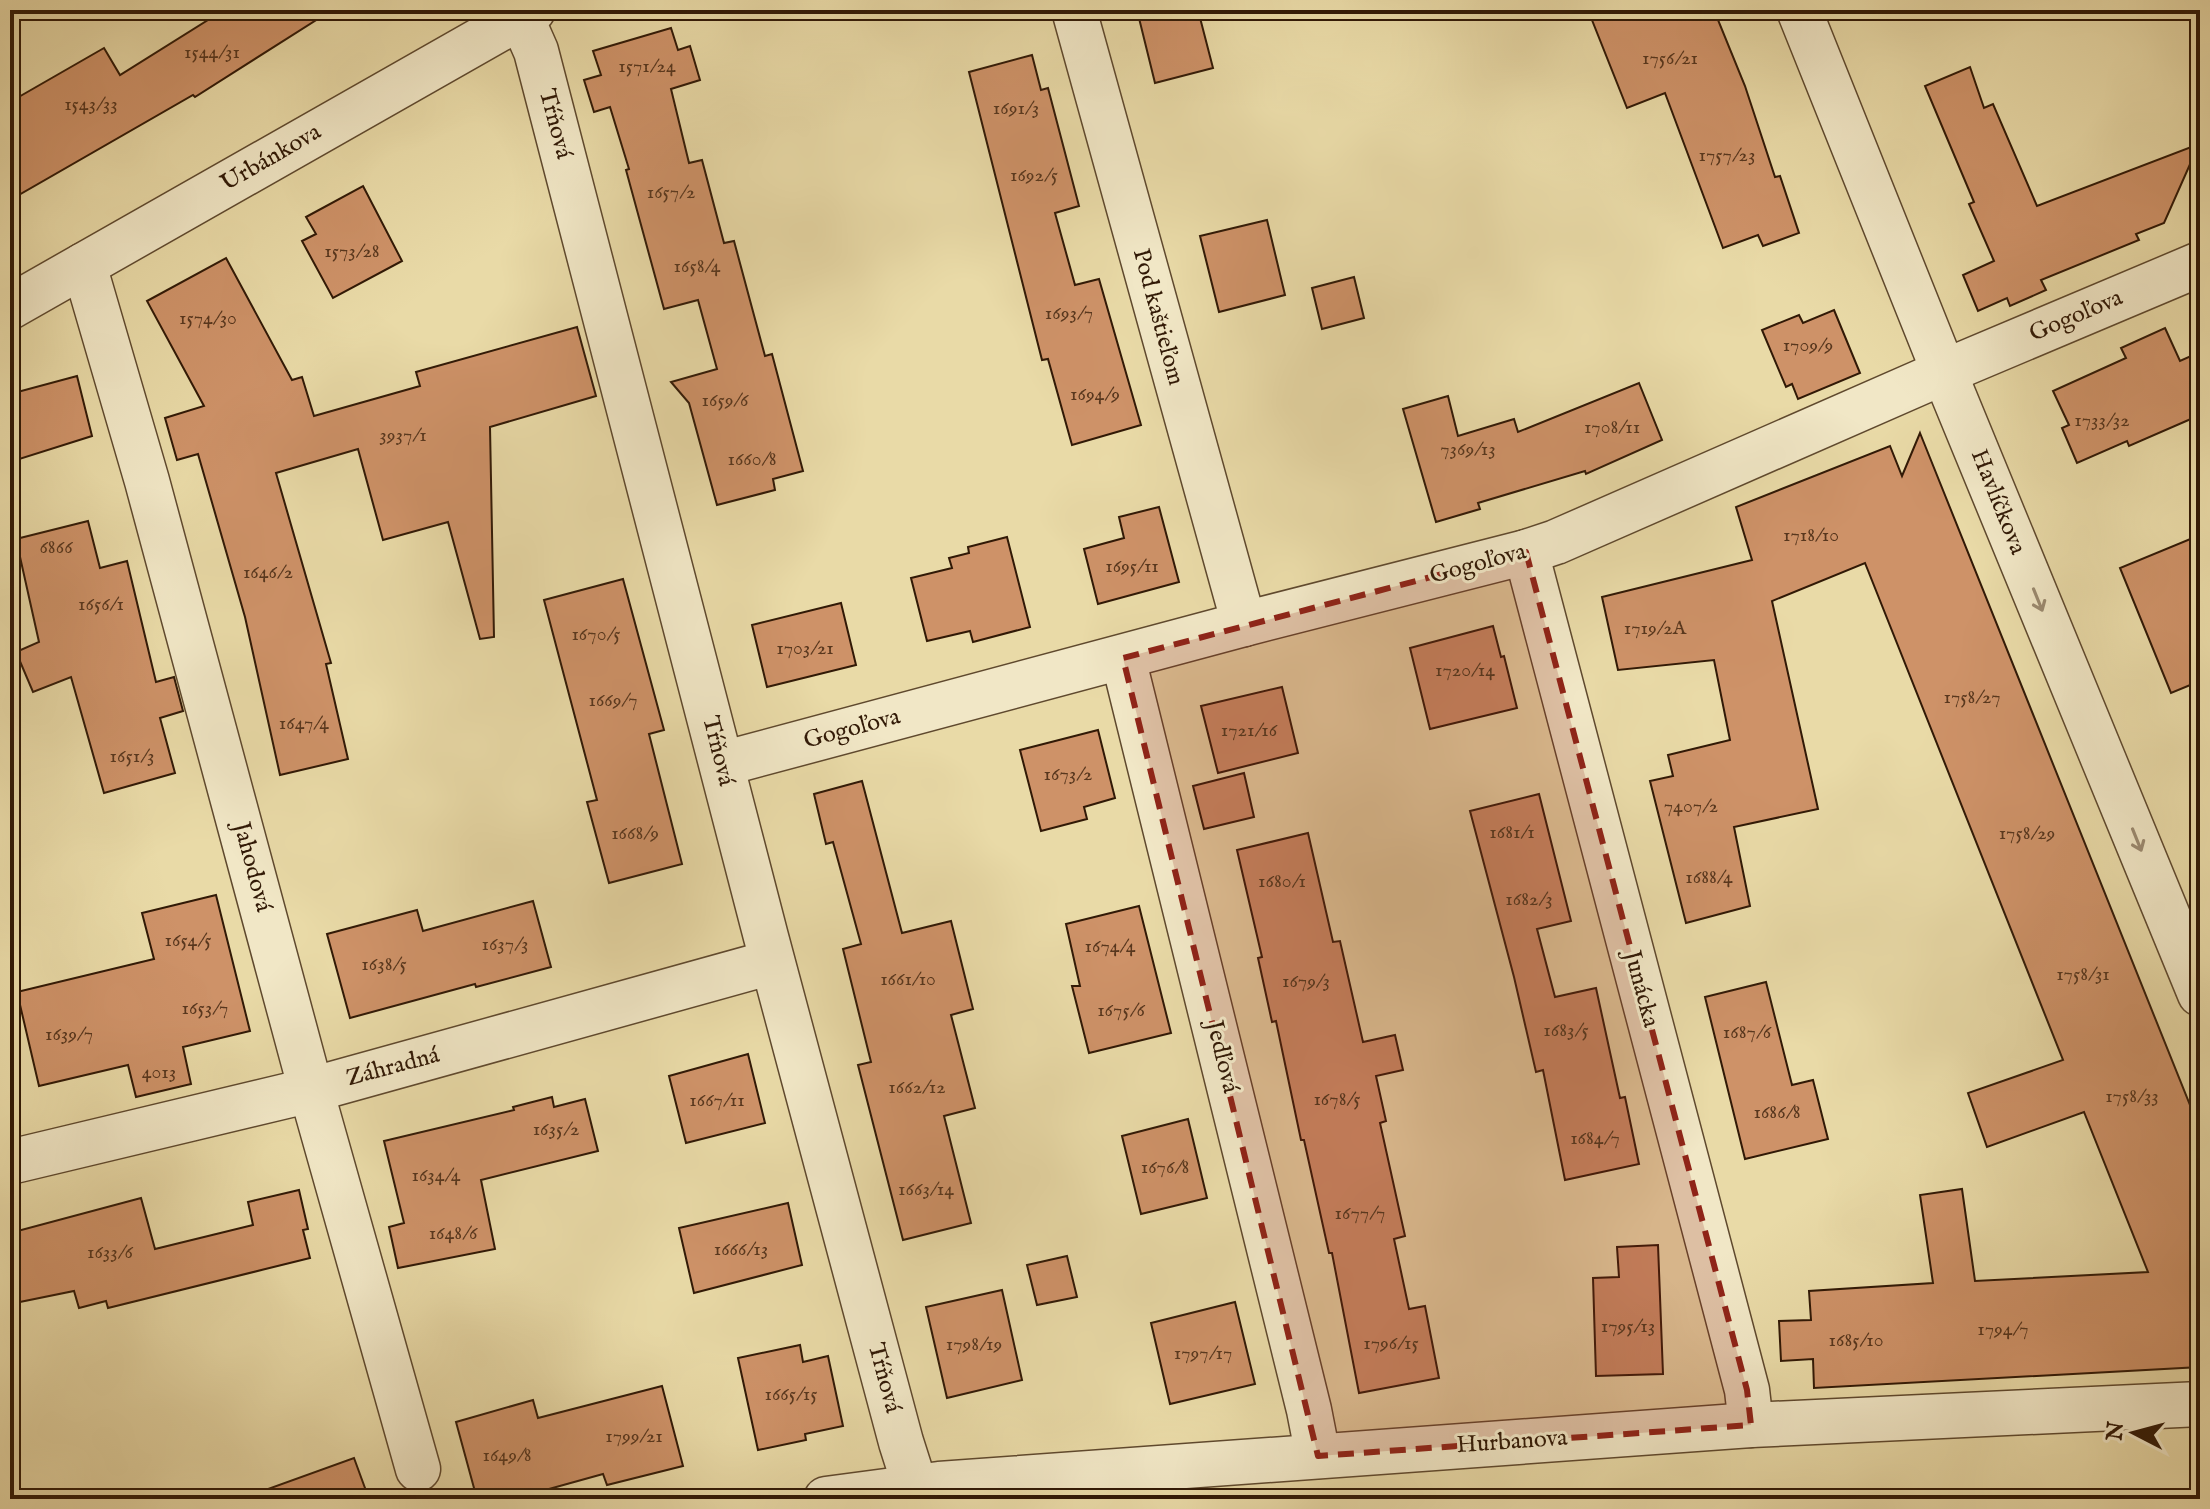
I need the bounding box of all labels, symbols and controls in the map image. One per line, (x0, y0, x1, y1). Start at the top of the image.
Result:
house number: 1544/31 (184, 40, 240, 65)
house number: 1756/21 (1642, 46, 1698, 71)
house number: 1571/24 (618, 54, 676, 79)
street label: Tŕňová (531, 86, 579, 163)
house number: 1543/33 (64, 92, 118, 117)
house number: 1691/3 (993, 96, 1039, 121)
street label: Urbánkova (215, 117, 327, 199)
house number: 1757/23 (1699, 143, 1755, 168)
house number: 1692/5 (1010, 163, 1058, 188)
house number: 1657/2 (647, 180, 695, 205)
house number: 1573/28 (324, 239, 380, 264)
street label: Pod kaštieľom (1125, 245, 1191, 389)
house number: 1658/4 (674, 254, 721, 279)
street label: Gogoľova (2025, 282, 2128, 350)
house number: 1693/7 (1045, 301, 1093, 326)
house number: 1574/30 (179, 306, 237, 331)
house number: 1709/9 (1783, 333, 1833, 358)
house number: 1694/9 (1070, 382, 1120, 407)
house number: 1659/6 (702, 388, 749, 413)
house number: 1733/32 (2074, 408, 2130, 433)
house number: 1708/11 (1584, 415, 1640, 440)
house number: 3937/1 (379, 423, 427, 448)
house number: 7369/13 (1440, 437, 1496, 462)
street label: Havlíčkova (1963, 445, 2033, 560)
house number: 1660/8 (727, 447, 777, 472)
house number: 1718/10 (1783, 523, 1839, 548)
house number: 6866 (39, 535, 73, 560)
street label: Gogoľova (1426, 536, 1530, 592)
house number: 1695/11 (1105, 554, 1159, 579)
house number: 1646/2 (243, 560, 293, 585)
one-way arrow (2032, 587, 2046, 611)
house number: 1656/1 (78, 592, 124, 617)
house number: 1719/2A (1624, 616, 1687, 641)
house number: 1670/5 (571, 622, 621, 647)
house number: 1703/21 (776, 636, 834, 661)
house number: 1720/14 (1435, 658, 1495, 683)
house number: 1758/27 (1943, 685, 2001, 710)
house number: 1669/7 (588, 688, 638, 713)
street label: Gogoľova (800, 701, 904, 757)
house number: 1647/4 (279, 711, 329, 736)
street label: Tŕňová (694, 713, 742, 790)
house number: 1721/16 (1221, 718, 1278, 743)
house number: 1651/3 (110, 744, 154, 769)
house number: 1673/2 (1044, 762, 1092, 787)
house number: 7407/2 (1664, 794, 1718, 819)
street label: Jahodová (224, 816, 279, 916)
house number: 1681/1 (1489, 820, 1535, 845)
house number: 1668/9 (611, 821, 659, 846)
house number: 1758/29 (1999, 821, 2055, 846)
one-way arrow (2131, 827, 2145, 852)
house number: 1688/4 (1685, 865, 1733, 890)
house number: 1680/1 (1258, 869, 1306, 894)
house number: 1682/3 (1505, 887, 1553, 912)
house number: 1654/5 (165, 928, 211, 953)
house number: 1637/3 (481, 932, 529, 957)
house number: 1674/4 (1085, 934, 1136, 959)
street label: Junácka (1615, 944, 1666, 1031)
house number: 1638/5 (361, 952, 407, 977)
house number: 1758/31 (2056, 962, 2110, 987)
house number: 1661/10 (880, 967, 936, 992)
house number: 1679/3 (1282, 969, 1330, 994)
house number: 1653/7 (182, 996, 228, 1021)
house number: 1675/6 (1097, 998, 1145, 1023)
street label: Jedľová (1197, 1015, 1246, 1097)
house number: 1683/5 (1543, 1018, 1589, 1043)
house number: 1687/6 (1723, 1020, 1772, 1045)
house number: 1639/7 (45, 1022, 93, 1047)
street label: Záhradná (343, 1040, 444, 1094)
house number: 4013 (142, 1060, 176, 1085)
house number: 1662/12 (888, 1075, 946, 1100)
house number: 1758/33 (2105, 1084, 2159, 1109)
house number: 1678/5 (1313, 1087, 1361, 1112)
house number: 1667/11 (689, 1088, 745, 1113)
house number: 1686/8 (1753, 1100, 1801, 1125)
house number: 1635/2 (533, 1117, 579, 1142)
house number: 1684/7 (1570, 1126, 1620, 1151)
house number: 1676/8 (1141, 1155, 1189, 1180)
house number: 1634/4 (411, 1163, 461, 1188)
house number: 1663/14 (898, 1177, 954, 1202)
house number: 1677/7 (1335, 1201, 1385, 1226)
house number: 1648/6 (429, 1221, 478, 1246)
house number: 1666/13 (714, 1237, 768, 1262)
house number: 1633/6 (87, 1240, 134, 1265)
house number: 1795/13 (1601, 1314, 1655, 1339)
house number: 1794/7 (1977, 1317, 2029, 1342)
house number: 1685/10 (1829, 1328, 1883, 1353)
house number: 1796/15 (1363, 1331, 1419, 1356)
house number: 1798/19 (946, 1332, 1002, 1357)
street label: Tŕňová (860, 1340, 908, 1417)
house number: 1797/17 (1174, 1341, 1232, 1366)
house number: 1665/15 (764, 1382, 818, 1407)
north arrow (2094, 1393, 2174, 1473)
text: N (2101, 1420, 2131, 1443)
street label: Hurbanova (1455, 1423, 1569, 1461)
house number: 1799/21 (605, 1424, 663, 1449)
house number: 1649/8 (482, 1443, 532, 1468)

